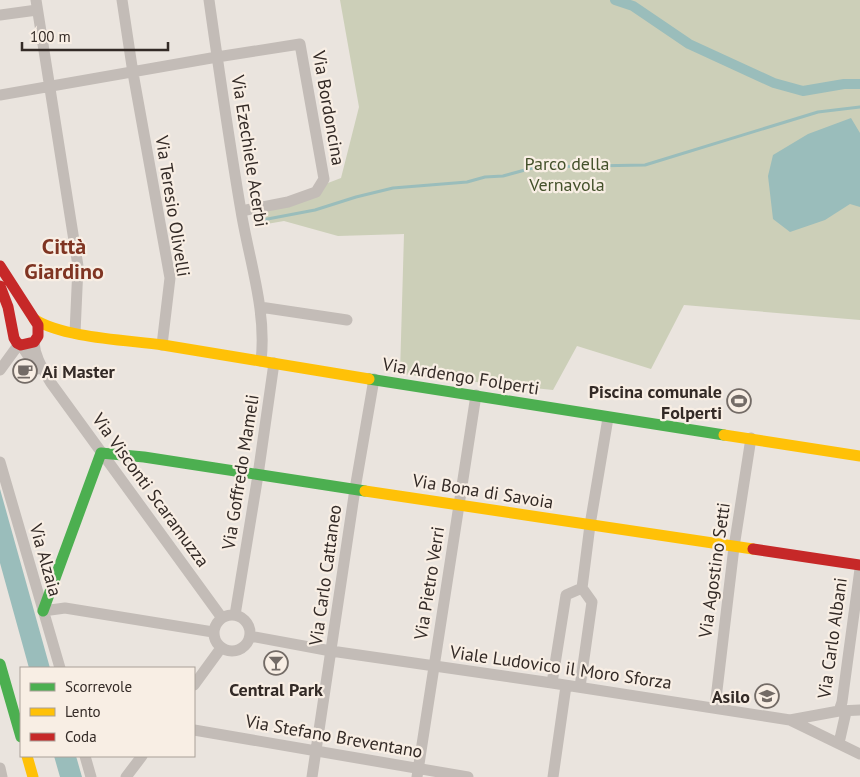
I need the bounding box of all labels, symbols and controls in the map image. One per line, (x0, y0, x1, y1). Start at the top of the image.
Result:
scale bar (22, 20, 169, 52)
text: 100 m (30, 27, 71, 46)
street label: Via Bordoncina (307, 48, 350, 167)
street label: Via Ezechiele Acerbi (226, 72, 273, 229)
street label: Via Teresio Olivelli (150, 133, 196, 278)
park label: Parco della Vernavola (525, 152, 609, 196)
district label: Città Giardino (24, 232, 104, 285)
street label: Via Ardengo Folperti (380, 352, 541, 400)
cafe icon: Ai Master (12, 358, 38, 384)
place label: Ai Master (42, 360, 116, 383)
place label: Piscina comunale Folperti (589, 380, 722, 424)
sports icon: Piscina comunale Folperti (726, 388, 752, 414)
street label: Via Goffredo Mameli (216, 393, 264, 552)
street label: Via Visconti Scaramuzza (87, 408, 215, 572)
street label: Via Bona di Savoia (410, 468, 555, 513)
street label: Via Agostino Setti (693, 501, 735, 640)
street label: Via Carlo Cattaneo (304, 503, 346, 648)
street label: Via Alzaia (24, 520, 67, 599)
street label: Via Pietro Verri (409, 525, 449, 642)
street label: Via Carlo Albani (812, 576, 852, 701)
street label: Viale Ludovico il Moro Sforza (448, 640, 673, 694)
bar icon: Central Park (263, 650, 289, 676)
legend (20, 667, 195, 757)
text: Scorrevole (65, 677, 132, 696)
place label: Central Park (229, 678, 323, 701)
school or university icon: Asilo (754, 683, 780, 709)
place label: Asilo (712, 685, 750, 708)
text: Lento (65, 702, 101, 721)
street label: Via Stefano Breventano (243, 709, 424, 763)
text: Coda (65, 727, 97, 746)

